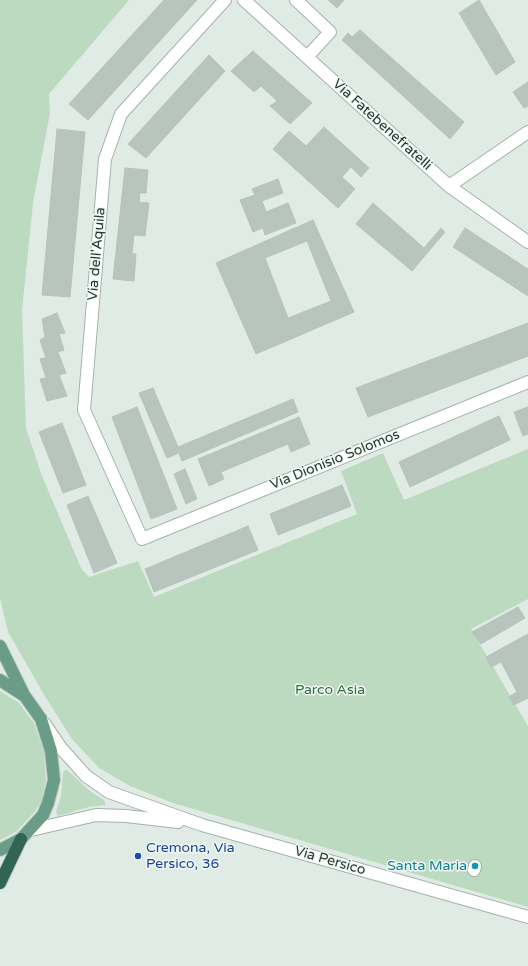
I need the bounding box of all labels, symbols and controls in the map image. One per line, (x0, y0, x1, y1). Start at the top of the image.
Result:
street label: Via Fatebenefratelli (329, 76, 435, 174)
street label: Via dell'Aquila (85, 207, 109, 301)
street label: Via Dionisio Solomos (268, 426, 402, 494)
park label: Parco Asia (295, 682, 365, 698)
place label: Cremona, Via Persico, 36 (146, 840, 235, 872)
street label: Via Persico (293, 843, 367, 879)
marker: Cremona, Via Persico, 36 (133, 851, 143, 861)
place label: Santa Maria (387, 858, 467, 874)
marker: Santa Maria (470, 861, 480, 871)

